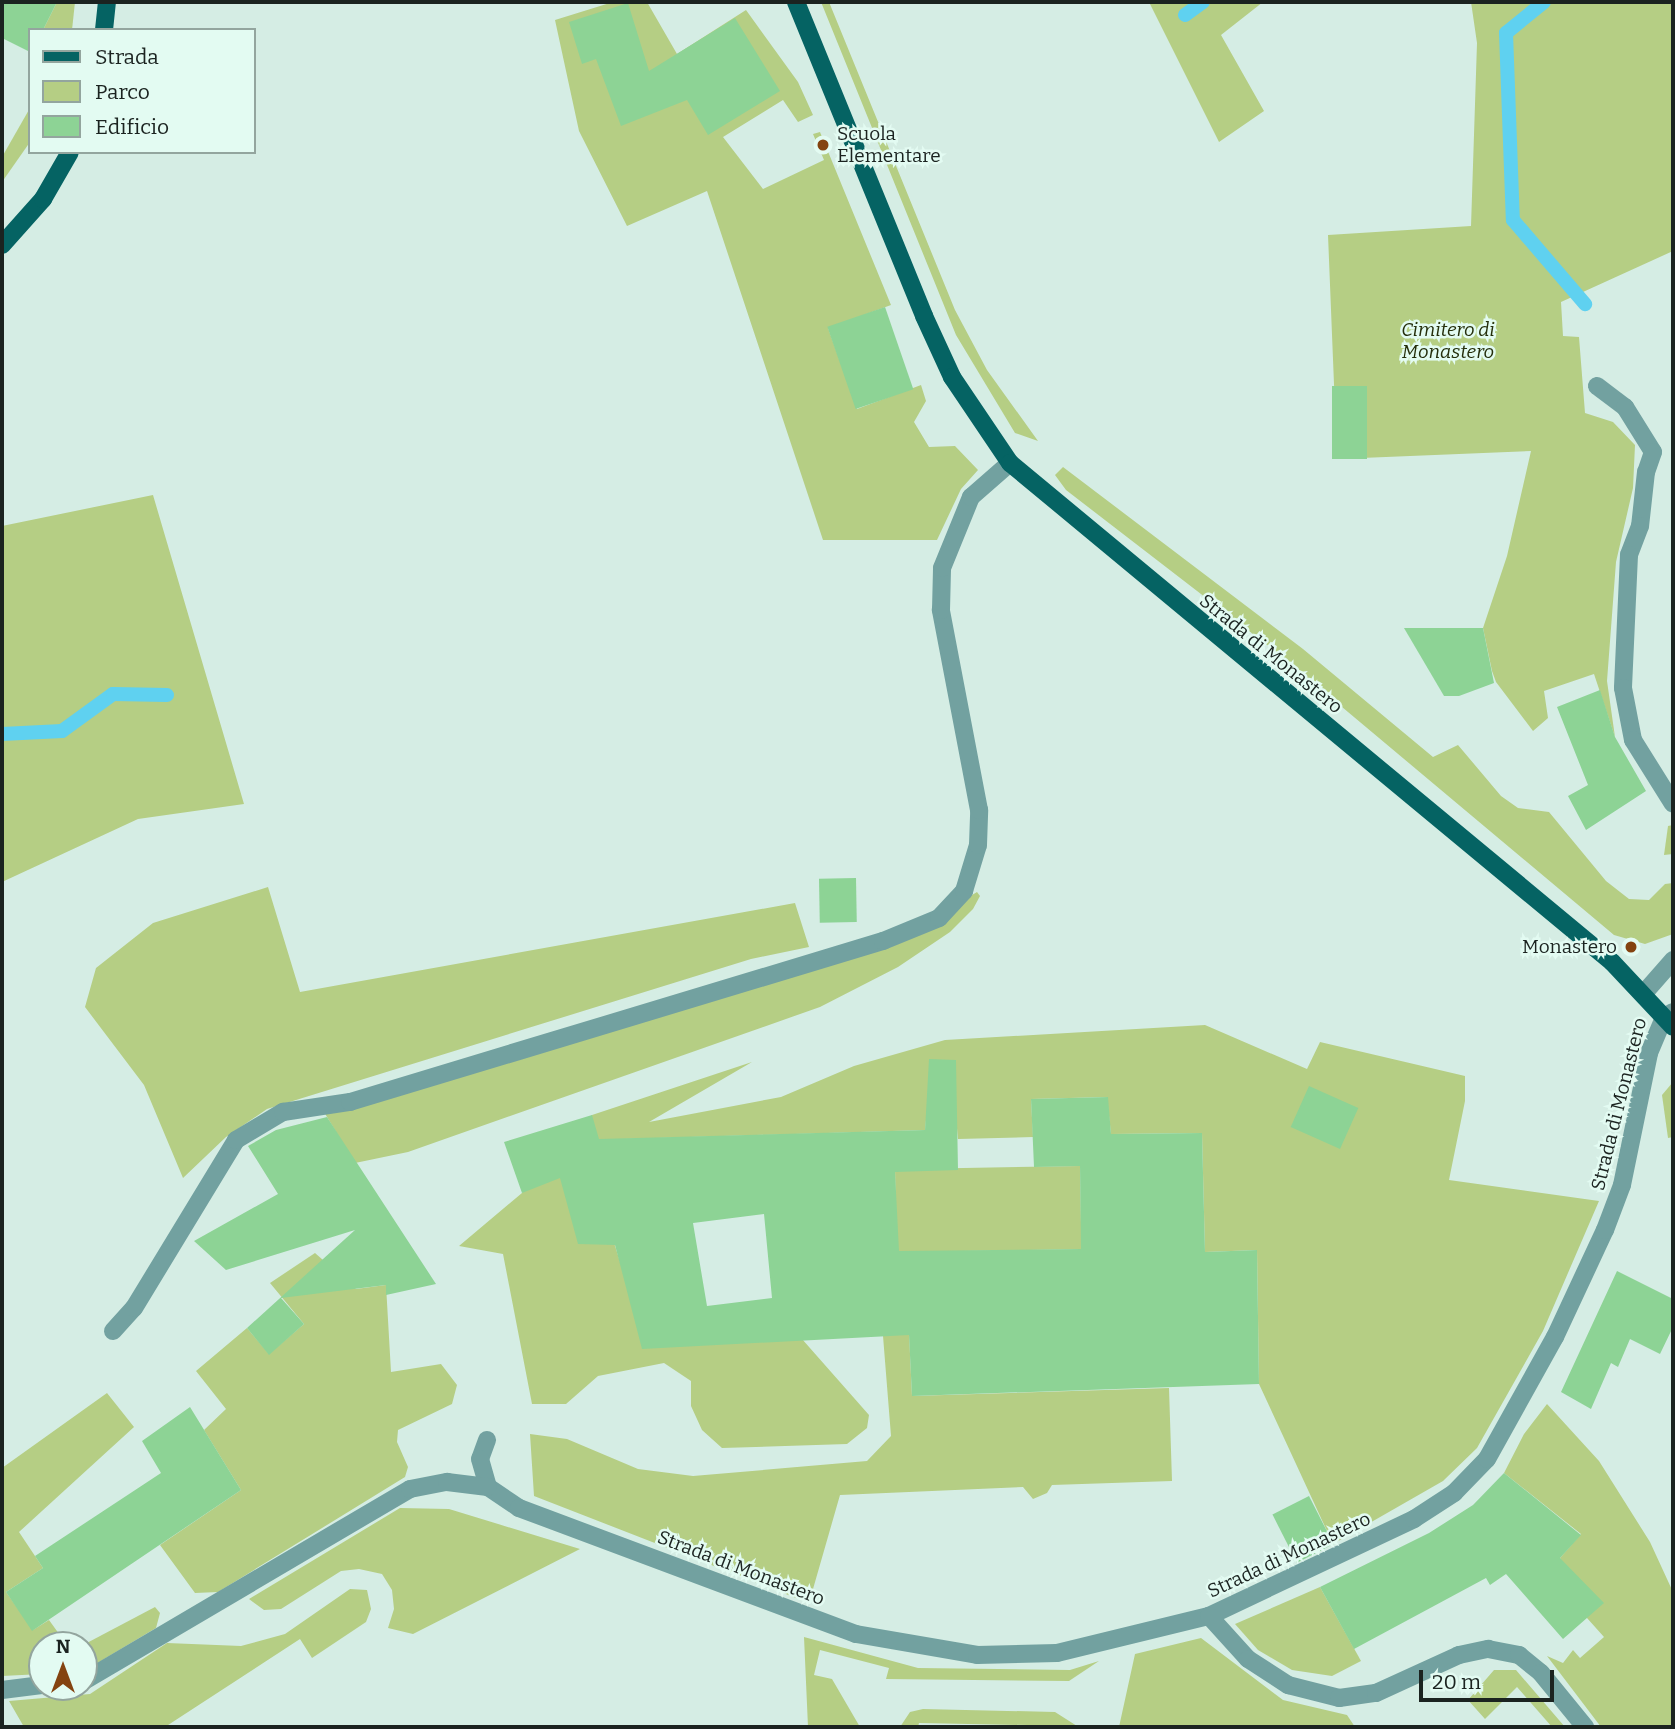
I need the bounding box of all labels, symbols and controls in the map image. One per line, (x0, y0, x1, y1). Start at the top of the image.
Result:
legend (28, 28, 256, 154)
text: Strada (95, 44, 159, 70)
text: Parco (95, 79, 150, 105)
text: Edificio (95, 114, 169, 140)
place label: Scuola Elementare (837, 123, 941, 167)
marker: Scuola Elementare (815, 137, 831, 153)
park label: Cimitero di Monastero (1401, 319, 1495, 363)
street label: Strada di Monastero (1195, 589, 1347, 719)
place label: Monastero (1522, 936, 1617, 958)
marker: Monastero (1623, 939, 1639, 955)
street label: Strada di Monastero (1587, 1015, 1651, 1193)
street label: Strada di Monastero (1204, 1507, 1374, 1603)
street label: Strada di Monastero (654, 1526, 828, 1610)
north arrow (28, 1631, 98, 1701)
text: N (56, 1635, 70, 1658)
scale bar (1423, 1656, 1558, 1700)
text: 20 m (1432, 1669, 1481, 1695)

